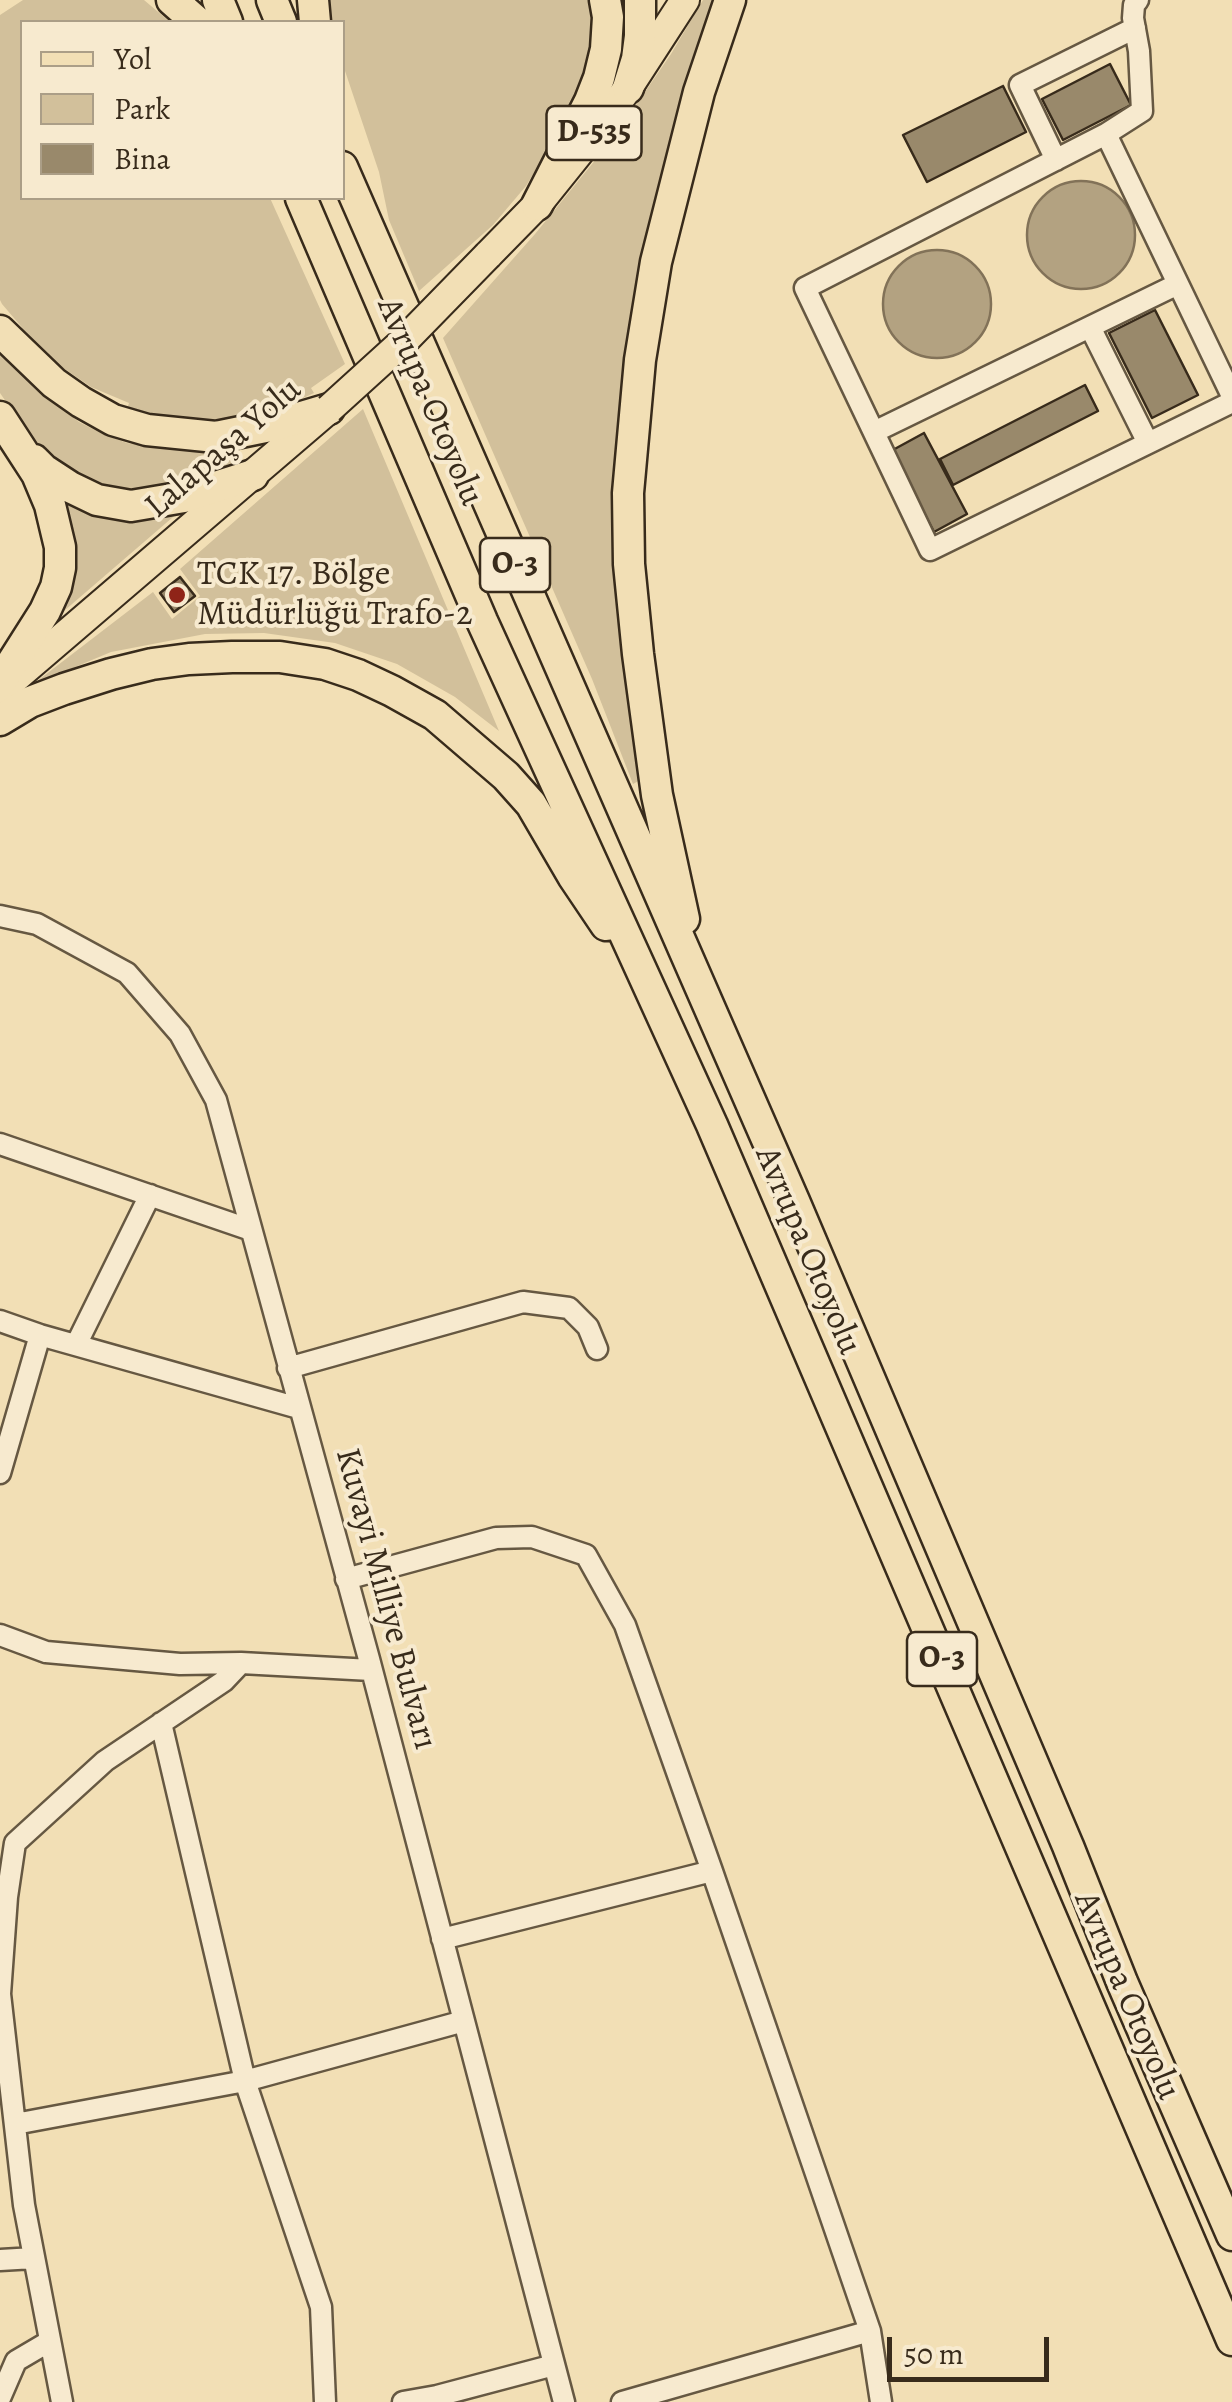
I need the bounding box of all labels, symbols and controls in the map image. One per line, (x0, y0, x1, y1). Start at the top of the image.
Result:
legend (20, 20, 345, 200)
text: Yol (114, 39, 151, 79)
text: Park (114, 89, 170, 129)
road number: D-535 (546, 106, 642, 160)
text: Bina (114, 139, 171, 179)
street label: Avrupa Otoyolu (366, 292, 492, 512)
street label: Lalapaşa Yolu (137, 370, 311, 528)
road number: O-3 (480, 538, 550, 592)
place label: TCK 17. Bölge Müdürlüğü Trafo-2 (197, 554, 473, 636)
marker: TCK 17. Bölge Müdürlüğü Trafo-2 (166, 584, 188, 606)
street label: Avrupa Otoyolu (744, 1141, 870, 1361)
street label: Kuvayi Milliye Bulvarı (325, 1444, 445, 1754)
road number: O-3 (907, 1632, 977, 1686)
street label: Avrupa Otoyolu (1063, 1886, 1189, 2106)
scale bar (892, 2317, 1054, 2379)
text: 50 m (904, 2334, 964, 2374)

